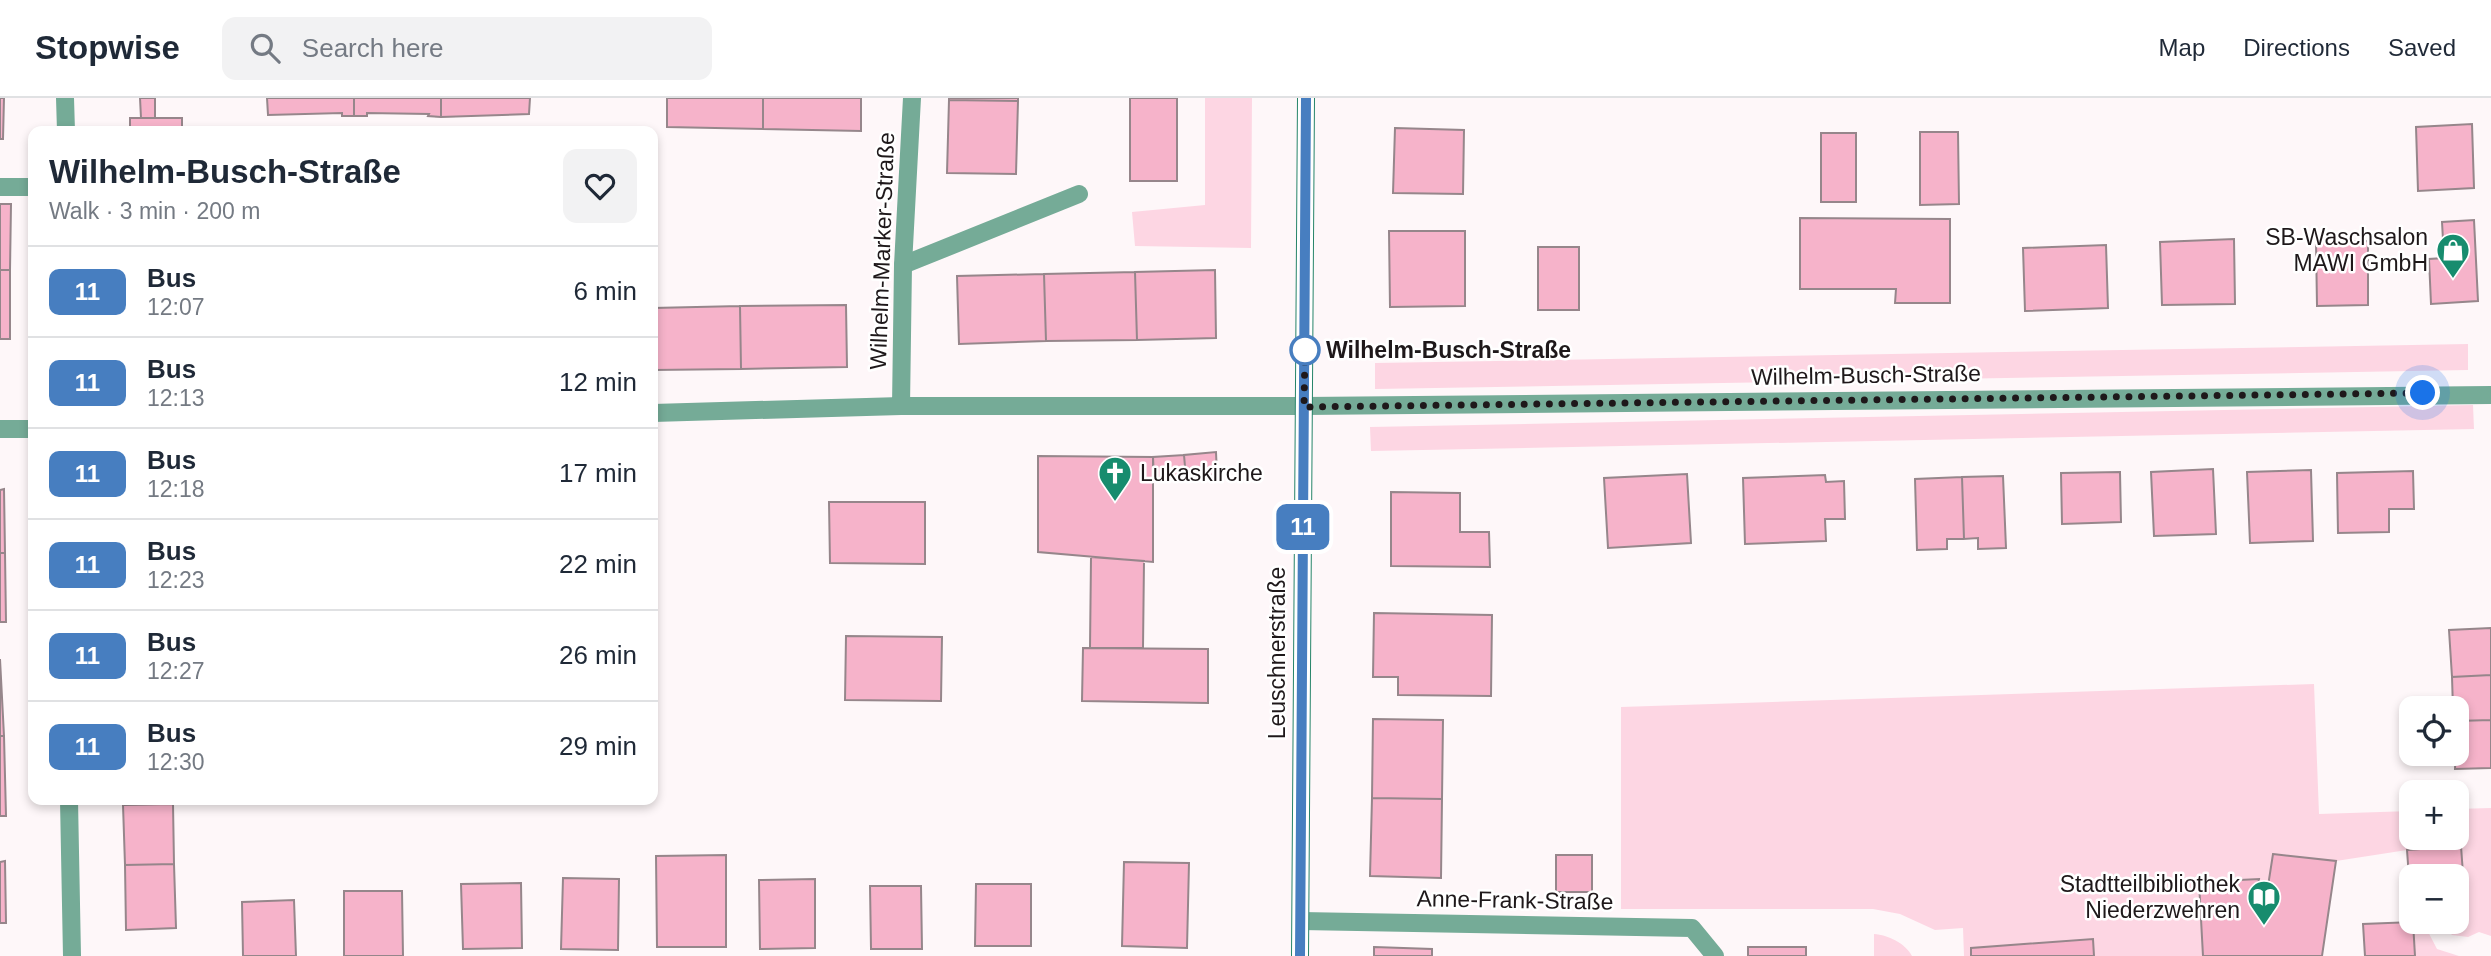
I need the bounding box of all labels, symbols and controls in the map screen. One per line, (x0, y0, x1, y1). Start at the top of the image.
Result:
search box (222, 17, 712, 80)
text: Stopwise (35, 29, 180, 66)
icon: search (246, 29, 284, 67)
text: Search here (302, 33, 444, 63)
text: Map (2159, 34, 2205, 61)
text: Directions (2243, 34, 2350, 61)
text: Saved (2388, 34, 2456, 61)
street label: Wilhelm-Marker-Straße (865, 132, 899, 370)
button: heart (563, 149, 637, 223)
text: Wilhelm-Busch-Straße (49, 153, 401, 190)
text: Walk · 3 min · 200 m (49, 198, 260, 224)
place label: SB-Waschsalon MAWI GmbH (2265, 224, 2428, 276)
shop icon: SB-Waschsalon MAWI GmbH (2434, 231, 2472, 280)
text: Bus (147, 263, 196, 293)
text: 6 min (573, 276, 637, 306)
text: 11 (75, 278, 100, 305)
text: 12:07 (147, 294, 205, 320)
marker: Wilhelm-Busch-Straße (1290, 335, 1320, 365)
place label: Wilhelm-Busch-Straße (1326, 337, 1571, 363)
text: Bus (147, 354, 196, 384)
street label: Wilhelm-Busch-Straße (1751, 360, 1981, 390)
text: 12 min (559, 367, 637, 397)
text: 11 (75, 369, 100, 396)
your location (2405, 375, 2440, 410)
text: 12:13 (147, 385, 205, 411)
text: Bus (147, 445, 196, 475)
church icon: Lukaskirche (1096, 454, 1134, 503)
text: 17 min (559, 458, 637, 488)
text: 11 (75, 460, 100, 487)
place label: Lukaskirche (1140, 460, 1263, 486)
text: 12:18 (147, 476, 205, 502)
line badge: 11 (1272, 504, 1334, 550)
text: 11 (1290, 513, 1316, 540)
text: Bus (147, 536, 196, 566)
text: 22 min (559, 549, 637, 579)
text: 11 (75, 551, 100, 578)
text: 12:23 (147, 567, 205, 593)
street label: Leuschnerstraße (1264, 567, 1290, 739)
text: Bus (147, 627, 196, 657)
text: 26 min (559, 640, 637, 670)
text: 11 (75, 642, 100, 669)
text: 12:27 (147, 658, 205, 684)
map controls (2399, 696, 2469, 934)
button: locate (2399, 696, 2469, 766)
text: Bus (147, 718, 196, 748)
text: 29 min (559, 731, 637, 761)
text: 11 (75, 733, 100, 760)
text: 12:30 (147, 749, 205, 775)
button: + (2399, 780, 2469, 850)
button: − (2399, 864, 2469, 934)
place label: Stadtteilbibliothek Niederzwehren (2060, 871, 2240, 923)
library icon: Stadtteilbibliothek Niederzwehren (2245, 878, 2283, 927)
street label: Anne-Frank-Straße (1416, 885, 1614, 915)

